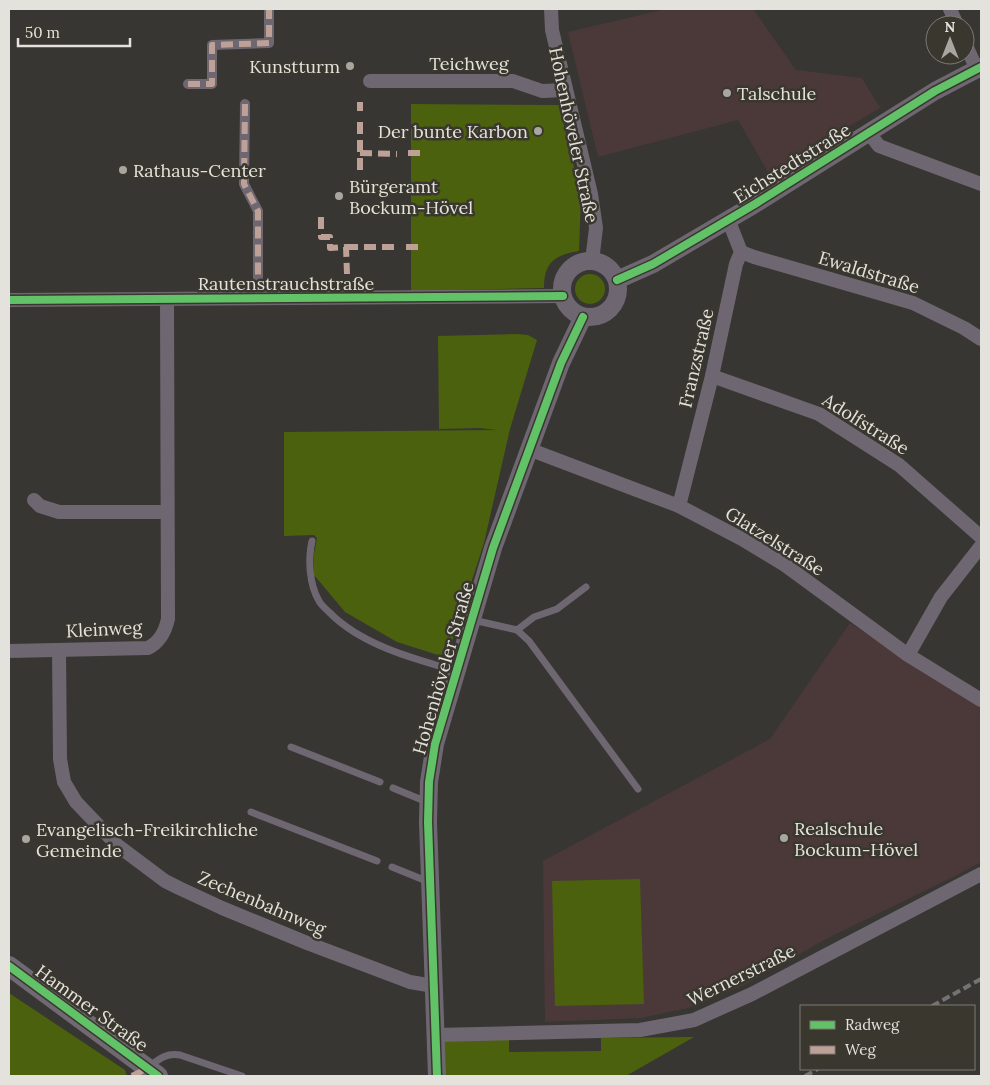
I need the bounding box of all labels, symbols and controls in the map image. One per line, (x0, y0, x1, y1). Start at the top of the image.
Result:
scale bar (18, 15, 130, 47)
north arrow (925, 15, 975, 65)
text: N (945, 18, 956, 36)
text: 50 m (25, 23, 60, 42)
street label: Hohenhöveler Straße (544, 45, 604, 225)
street label: Teichweg (429, 52, 510, 75)
place label: Kunstturm (249, 55, 340, 78)
marker: Kunstturm (344, 60, 356, 72)
place label: Talschule (737, 82, 817, 105)
marker: Talschule (721, 87, 733, 99)
street label: Eichstedtstraße (729, 118, 855, 208)
place label: Der bunte Karbon (378, 120, 528, 143)
marker: Der bunte Karbon (532, 125, 544, 137)
place label: Rathaus-Center (133, 159, 266, 182)
marker: Rathaus-Center (117, 164, 129, 176)
place label: Bürgeramt Bockum-Hövel (349, 175, 473, 219)
marker: Bürgeramt Bockum-Hövel (333, 190, 345, 202)
street label: Ewaldstraße (816, 246, 923, 298)
street label: Rautenstrauchstraße (198, 272, 374, 295)
street label: Franzstraße (673, 306, 719, 410)
street label: Adolfstraße (818, 388, 914, 460)
street label: Glatzelstraße (721, 501, 829, 581)
street label: Hohenhöveler Straße (407, 579, 479, 757)
street label: Kleinweg (65, 615, 144, 642)
place label: Realschule Bockum-Hövel (794, 817, 918, 861)
place label: Evangelisch-Freikirchliche Gemeinde (36, 818, 258, 862)
marker: Realschule Bockum-Hövel (778, 832, 790, 844)
marker: Evangelisch-Freikirchliche Gemeinde (20, 833, 32, 845)
street label: Zechenbahnweg (195, 866, 330, 941)
street label: Wernerstraße (683, 939, 799, 1011)
street label: Hammer Straße (31, 959, 153, 1057)
legend (800, 1005, 975, 1070)
text: Radweg (845, 1015, 900, 1034)
text: Weg (845, 1040, 876, 1059)

